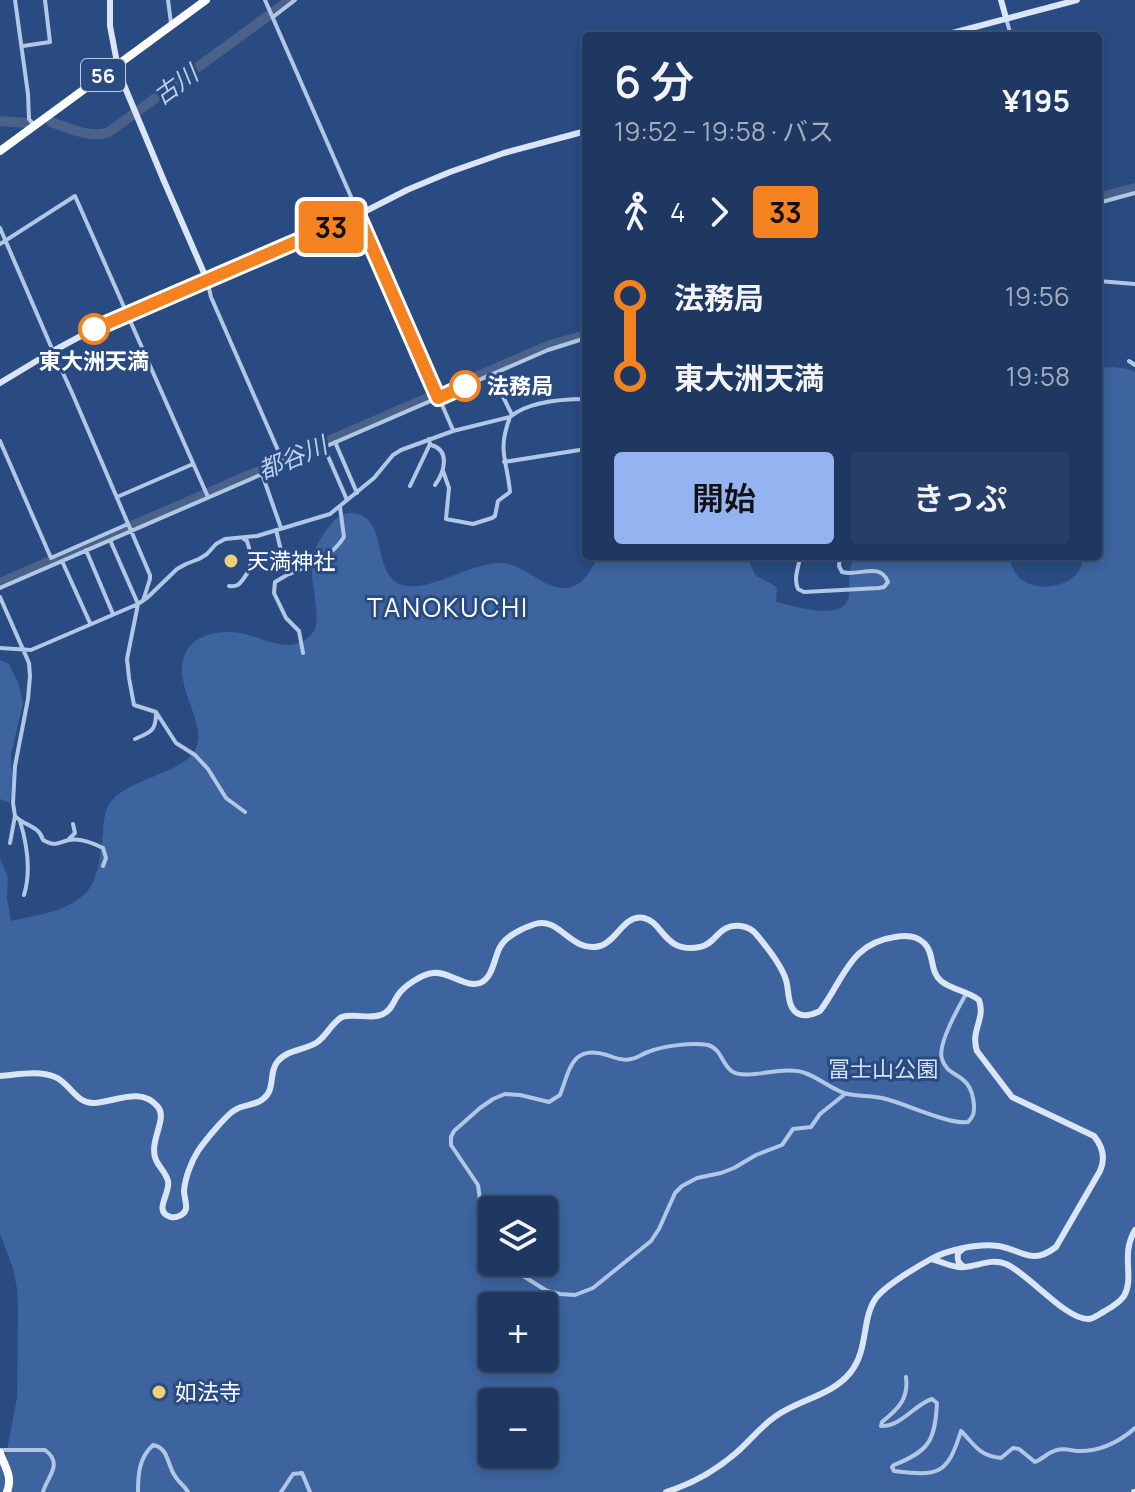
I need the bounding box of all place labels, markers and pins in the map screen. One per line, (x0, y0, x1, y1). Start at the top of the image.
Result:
marker: 東大洲天満 (79, 314, 109, 344)
place label: 東大洲天満 (39, 346, 149, 376)
marker: 法務局 (450, 371, 480, 401)
place label: 法務局 (487, 371, 553, 401)
place label: 天満神社 (247, 546, 335, 576)
marker: 天満神社 (222, 552, 240, 570)
place label: 如法寺 (175, 1377, 241, 1407)
marker: 如法寺 (150, 1383, 168, 1401)

